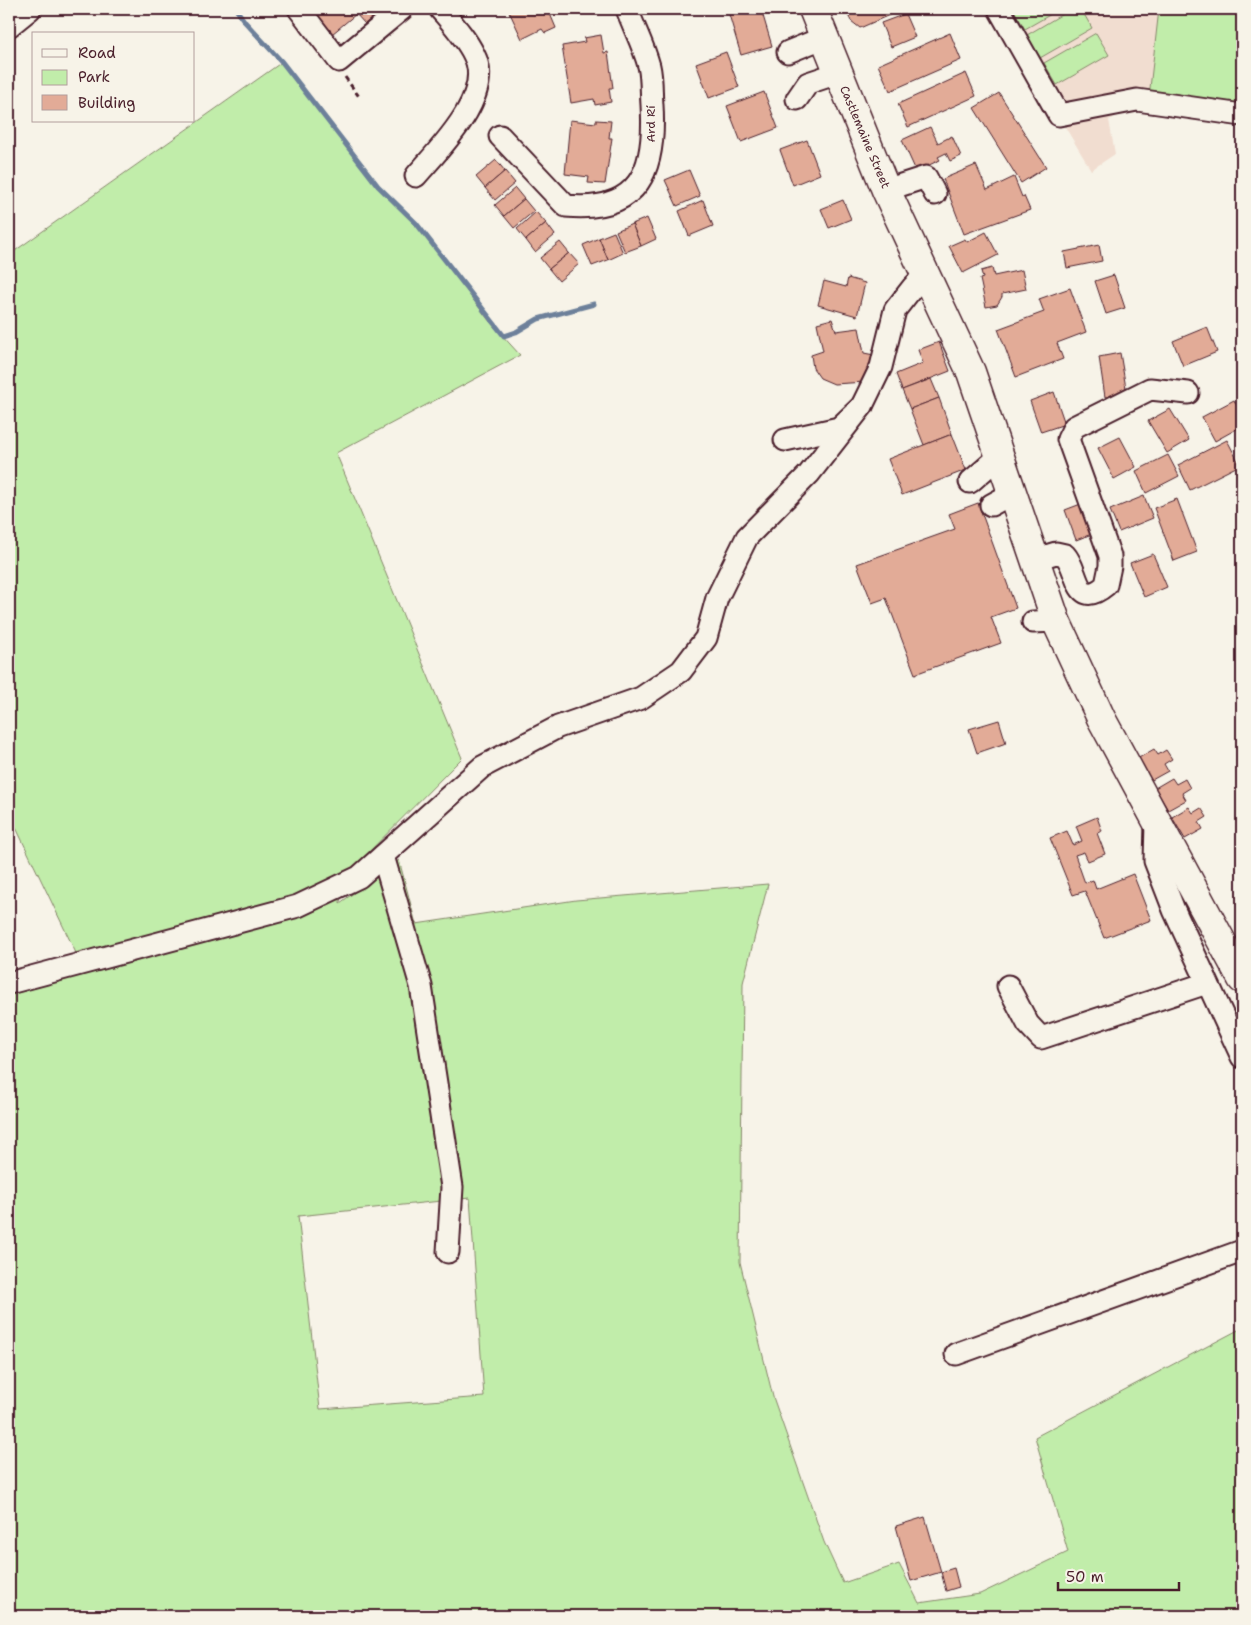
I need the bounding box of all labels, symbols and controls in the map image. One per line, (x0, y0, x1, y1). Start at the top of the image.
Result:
legend (32, 32, 195, 122)
text: Road (78, 43, 116, 63)
text: Park (78, 67, 110, 87)
street label: Castlemaine Street (836, 83, 894, 191)
text: Building (78, 93, 135, 113)
street label: Ard Rí (643, 105, 659, 143)
scale bar (1058, 1560, 1180, 1592)
text: 50 m (1066, 1567, 1104, 1587)

